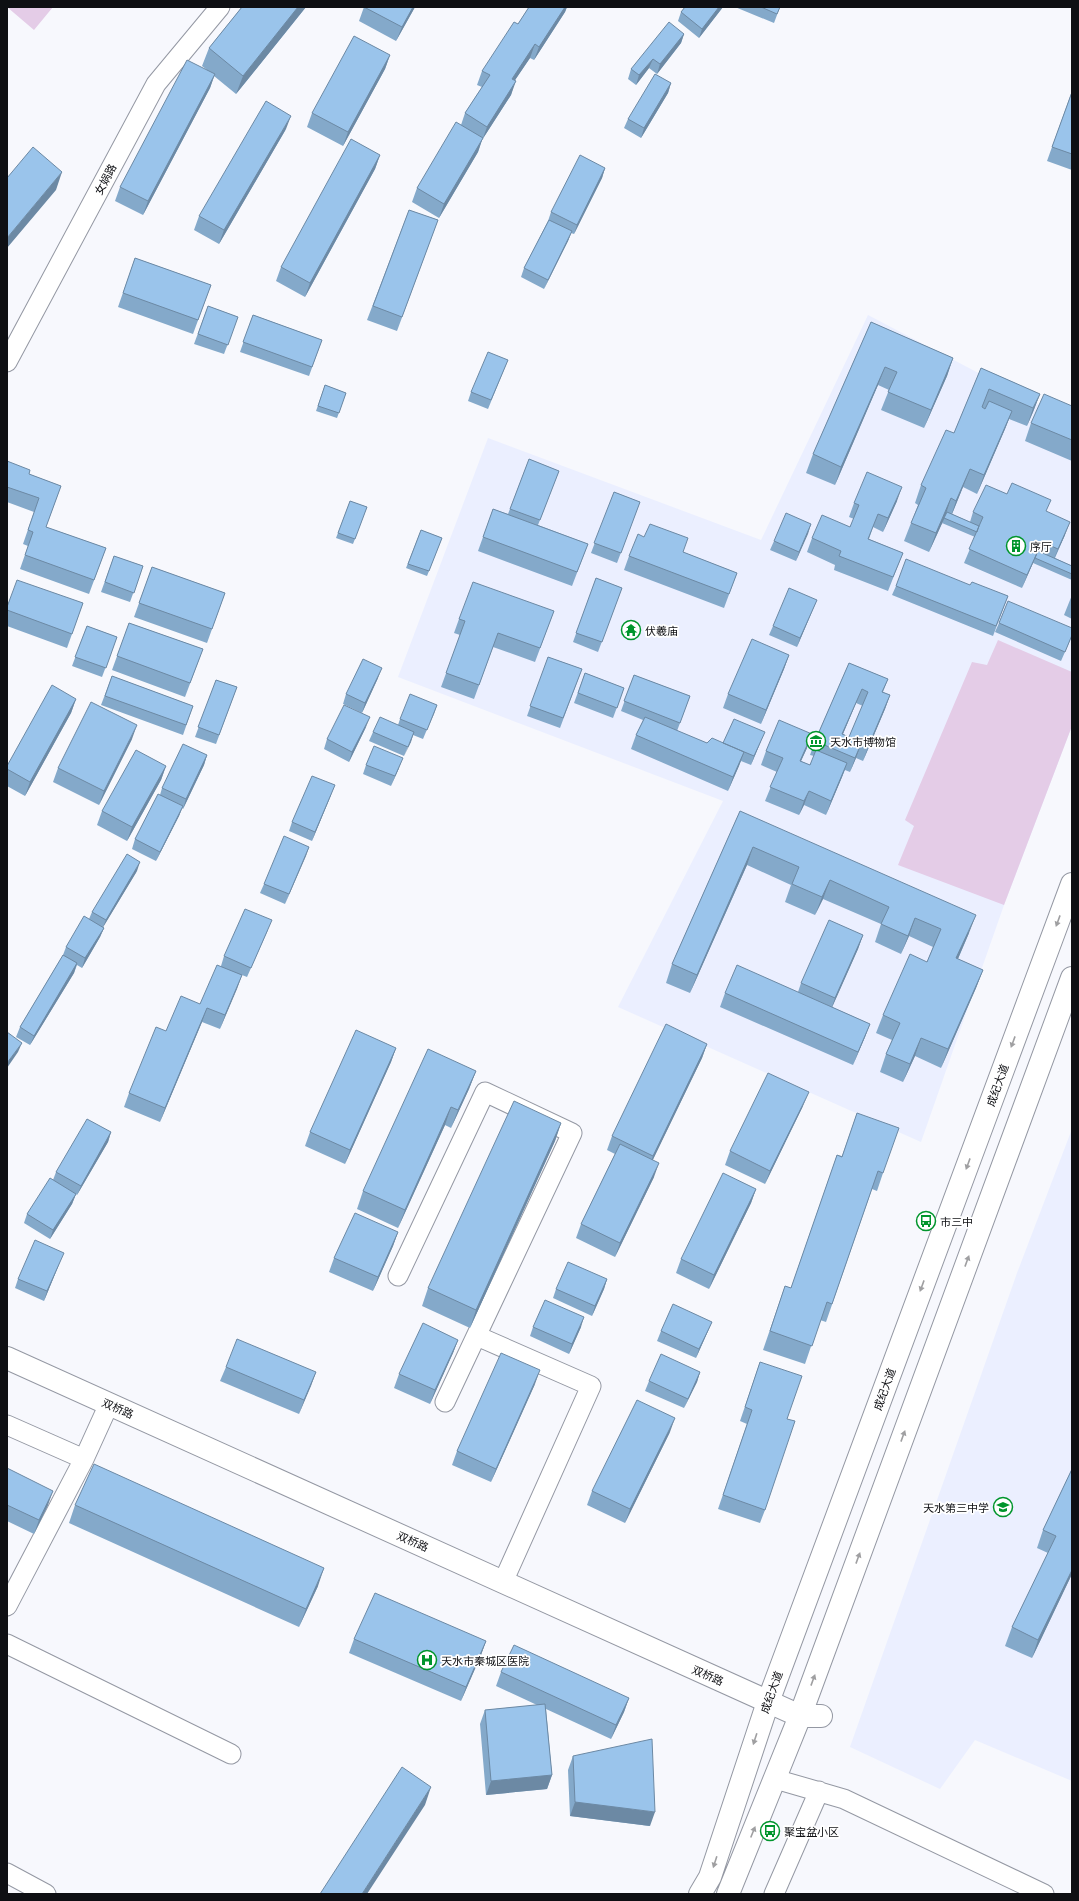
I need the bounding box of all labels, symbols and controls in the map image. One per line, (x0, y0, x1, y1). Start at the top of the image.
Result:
street label: 女娲路 (92, 161, 118, 197)
building icon: 序厅 (1005, 535, 1027, 557)
place label: 序厅 (1030, 540, 1052, 553)
temple icon: 伏羲庙 (620, 619, 642, 641)
place label: 伏羲庙 (645, 624, 678, 637)
museum icon: 天水市博物馆 (805, 730, 827, 752)
place label: 天水市博物馆 (830, 735, 896, 748)
one-way arrow (1055, 915, 1061, 927)
one-way arrow (1010, 1037, 1016, 1049)
street label: 成纪大道 (983, 1062, 1011, 1108)
one-way arrow (964, 1159, 970, 1171)
bus stop icon: 市三中 (915, 1210, 937, 1232)
place label: 市三中 (940, 1215, 973, 1228)
one-way arrow (965, 1255, 971, 1267)
one-way arrow (919, 1280, 925, 1292)
street label: 成纪大道 (870, 1366, 898, 1412)
street label: 双桥路 (100, 1395, 136, 1421)
one-way arrow (901, 1429, 907, 1441)
school or university icon: 天水第三中学 (992, 1496, 1014, 1518)
place label: 天水第三中学 (923, 1501, 989, 1514)
street label: 双桥路 (395, 1528, 431, 1554)
one-way arrow (856, 1551, 862, 1563)
hospital icon: 天水市秦城区医院 (416, 1649, 438, 1671)
place label: 天水市秦城区医院 (441, 1654, 529, 1667)
street label: 双桥路 (690, 1662, 726, 1688)
street label: 成纪大道 (757, 1669, 785, 1715)
one-way arrow (811, 1673, 817, 1685)
one-way arrow (752, 1733, 758, 1745)
bus stop icon: 聚宝盆小区 (759, 1820, 781, 1842)
place label: 聚宝盆小区 (784, 1825, 839, 1838)
one-way arrow (751, 1826, 757, 1838)
one-way arrow (711, 1857, 717, 1869)

